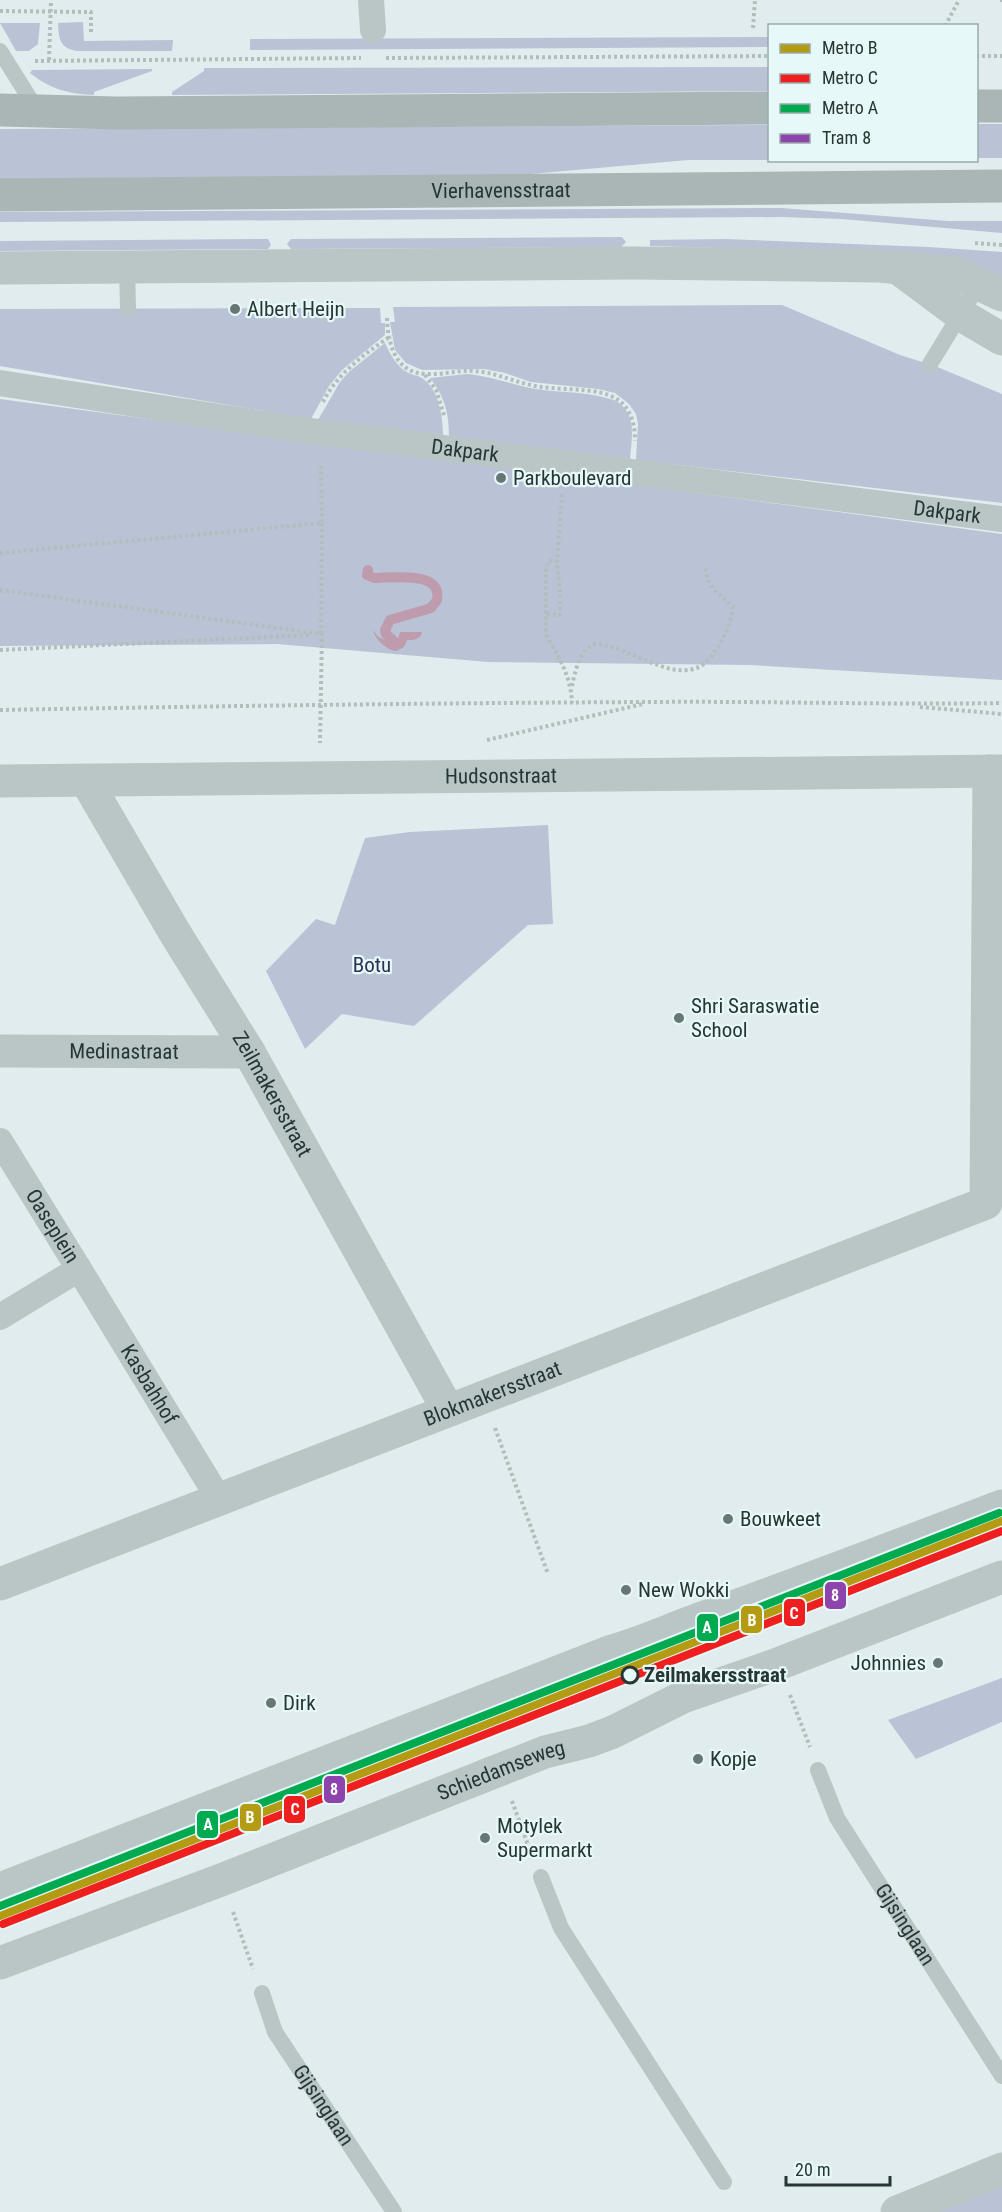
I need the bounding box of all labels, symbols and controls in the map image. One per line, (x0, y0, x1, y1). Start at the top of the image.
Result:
legend (768, 24, 978, 162)
text: Metro B (822, 37, 878, 58)
text: Metro C (822, 67, 878, 88)
text: Metro A (822, 97, 879, 118)
text: Tram 8 (822, 127, 871, 148)
street label: Vierhavensstraat (431, 178, 571, 203)
place label: Albert Heijn (247, 297, 345, 321)
marker: Albert Heijn (228, 302, 242, 316)
street label: Dakpark (430, 435, 501, 467)
place label: Parkboulevard (513, 466, 632, 490)
marker: Parkboulevard (494, 471, 508, 485)
street label: Dakpark (912, 496, 983, 528)
street label: Hudsonstraat (445, 763, 557, 789)
park label: Botu (353, 953, 391, 977)
place label: Shri Saraswatie School (691, 994, 819, 1042)
marker: Shri Saraswatie School (672, 1011, 686, 1025)
street label: Zeilmakersstraat (227, 1027, 317, 1161)
street label: Medinastraat (69, 1039, 179, 1064)
street label: Oaseplein (21, 1185, 84, 1267)
street label: Kasbahhof (116, 1340, 183, 1429)
street label: Blokmakersstraat (420, 1356, 565, 1431)
place label: Bouwkeet (740, 1507, 821, 1531)
marker: Bouwkeet (721, 1512, 735, 1526)
place label: New Wokki (638, 1578, 729, 1602)
line badge: 8 (824, 1581, 847, 1610)
marker: New Wokki (619, 1583, 633, 1597)
text: 8 (831, 1586, 839, 1605)
line badge: C (783, 1598, 806, 1627)
text: C (789, 1604, 799, 1623)
line badge: B (740, 1605, 763, 1634)
text: B (748, 1611, 757, 1630)
line badge: A (696, 1613, 719, 1642)
text: A (702, 1618, 712, 1637)
place label: Johnnies (851, 1651, 926, 1675)
marker: Johnnies (931, 1656, 945, 1670)
place label: Zeilmakersstraat (644, 1663, 786, 1687)
marker: Zeilmakersstraat (621, 1666, 639, 1684)
place label: Dirk (283, 1691, 316, 1715)
marker: Dirk (264, 1696, 278, 1710)
street label: Schiedamseweg (434, 1735, 567, 1805)
place label: Kopje (710, 1747, 757, 1771)
marker: Kopje (691, 1752, 705, 1766)
line badge: 8 (323, 1775, 346, 1804)
text: 8 (330, 1780, 338, 1799)
line badge: C (283, 1795, 306, 1824)
text: C (290, 1800, 300, 1819)
line badge: B (239, 1803, 262, 1832)
text: B (246, 1808, 255, 1827)
line badge: A (196, 1810, 219, 1839)
place label: Motylek Supermarkt (497, 1814, 593, 1862)
text: A (203, 1815, 213, 1834)
marker: Motylek Supermarkt (478, 1831, 492, 1845)
street label: Gijsinglaan (870, 1879, 940, 1970)
street label: Gijsinglaan (288, 2060, 359, 2150)
scale bar (786, 2149, 890, 2187)
text: 20 m (795, 2159, 830, 2180)

